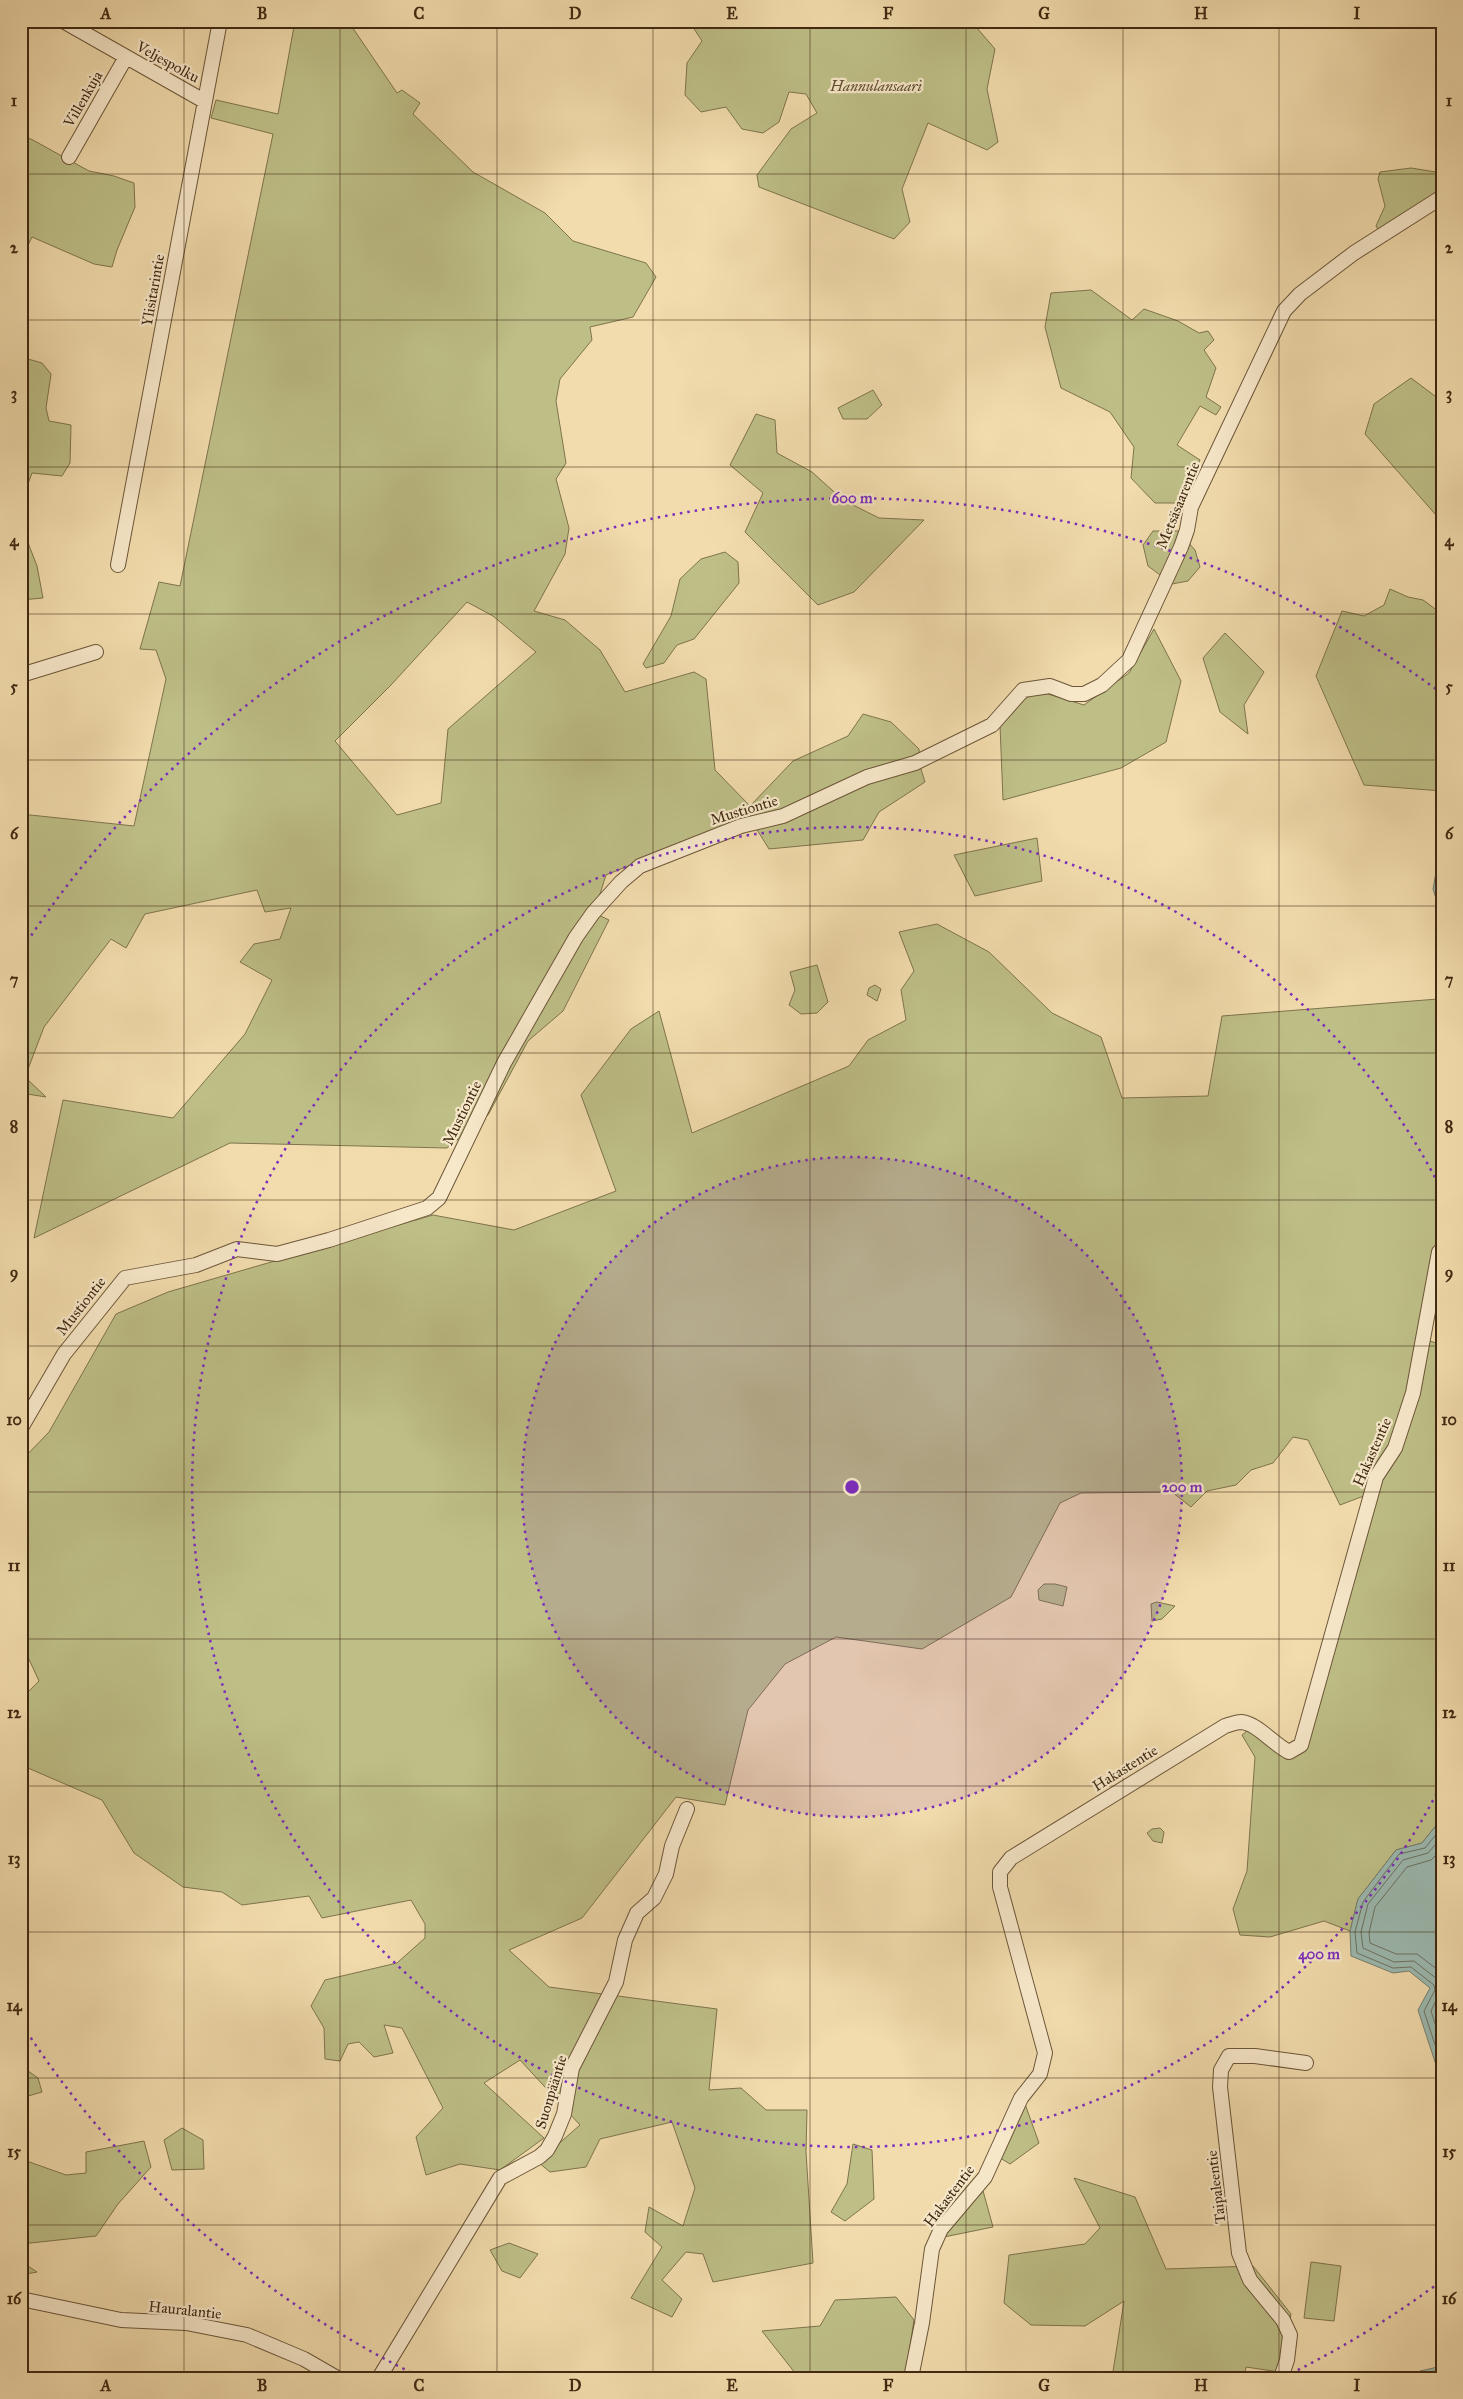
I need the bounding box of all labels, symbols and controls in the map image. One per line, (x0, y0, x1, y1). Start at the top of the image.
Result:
text: A (100, 4, 112, 23)
text: B (257, 4, 267, 23)
text: C (414, 4, 425, 23)
text: D (569, 4, 582, 23)
text: E (726, 4, 738, 23)
text: F (883, 4, 894, 23)
text: G (1038, 4, 1050, 23)
text: H (1194, 4, 1208, 23)
text: I (1354, 4, 1361, 23)
street label: Veljespolku (133, 37, 203, 87)
street label: Villenkuja (59, 67, 107, 131)
park label: Hannulansaari (829, 77, 923, 95)
text: 1 (11, 91, 18, 110)
text: 1 (1446, 91, 1453, 110)
text: 2 (10, 238, 19, 257)
text: 2 (1445, 238, 1454, 257)
street label: Ylisitarintie (138, 253, 168, 327)
text: 3 (11, 384, 17, 404)
text: 3 (1446, 384, 1452, 404)
street label: Metsäsaarentie (1152, 459, 1204, 551)
text: 600 m (832, 489, 873, 507)
text: 4 (10, 531, 20, 551)
text: 4 (1445, 531, 1455, 551)
text: 5 (10, 677, 18, 696)
text: 5 (1445, 677, 1453, 696)
street label: Mustiontie (708, 791, 780, 829)
text: 6 (10, 824, 19, 843)
text: 6 (1445, 824, 1454, 843)
text: 7 (10, 970, 19, 989)
text: 7 (1445, 970, 1454, 989)
street label: Mustiontie (439, 1078, 485, 1148)
text: 8 (10, 1117, 18, 1136)
text: 8 (1445, 1117, 1453, 1136)
text: 9 (10, 1263, 18, 1283)
text: 9 (1445, 1263, 1453, 1283)
street label: Mustiontie (53, 1273, 109, 1339)
text: 10 (6, 1410, 22, 1429)
text: 10 (1441, 1410, 1457, 1429)
street label: Hakastentie (1349, 1415, 1395, 1489)
centre of rings (843, 1478, 861, 1496)
text: 200 m (1162, 1478, 1203, 1496)
text: 11 (8, 1556, 21, 1575)
text: 11 (1443, 1556, 1456, 1575)
text: 12 (7, 1703, 22, 1722)
text: 12 (1442, 1703, 1457, 1722)
street label: Hakastentie (1089, 1741, 1161, 1795)
text: 13 (8, 1849, 20, 1869)
text: 13 (1443, 1849, 1455, 1869)
text: 400 m (1298, 1945, 1340, 1964)
text: 14 (6, 1996, 23, 2016)
text: 14 (1441, 1996, 1458, 2016)
street label: Suonpääntie (531, 2053, 571, 2131)
text: 15 (7, 2142, 21, 2161)
text: 15 (1442, 2142, 1456, 2161)
street label: Taipaleentie (1203, 2149, 1229, 2225)
street label: Hakastentie (920, 2161, 978, 2231)
text: 16 (7, 2289, 22, 2308)
text: 16 (1442, 2289, 1457, 2308)
street label: Hauralantie (148, 2297, 222, 2323)
text: A (100, 2376, 112, 2395)
text: B (257, 2376, 267, 2395)
text: C (414, 2376, 425, 2395)
text: D (569, 2376, 582, 2395)
text: E (726, 2376, 738, 2395)
text: F (883, 2376, 894, 2395)
text: G (1038, 2376, 1050, 2395)
text: H (1194, 2376, 1208, 2395)
text: I (1354, 2376, 1361, 2395)

